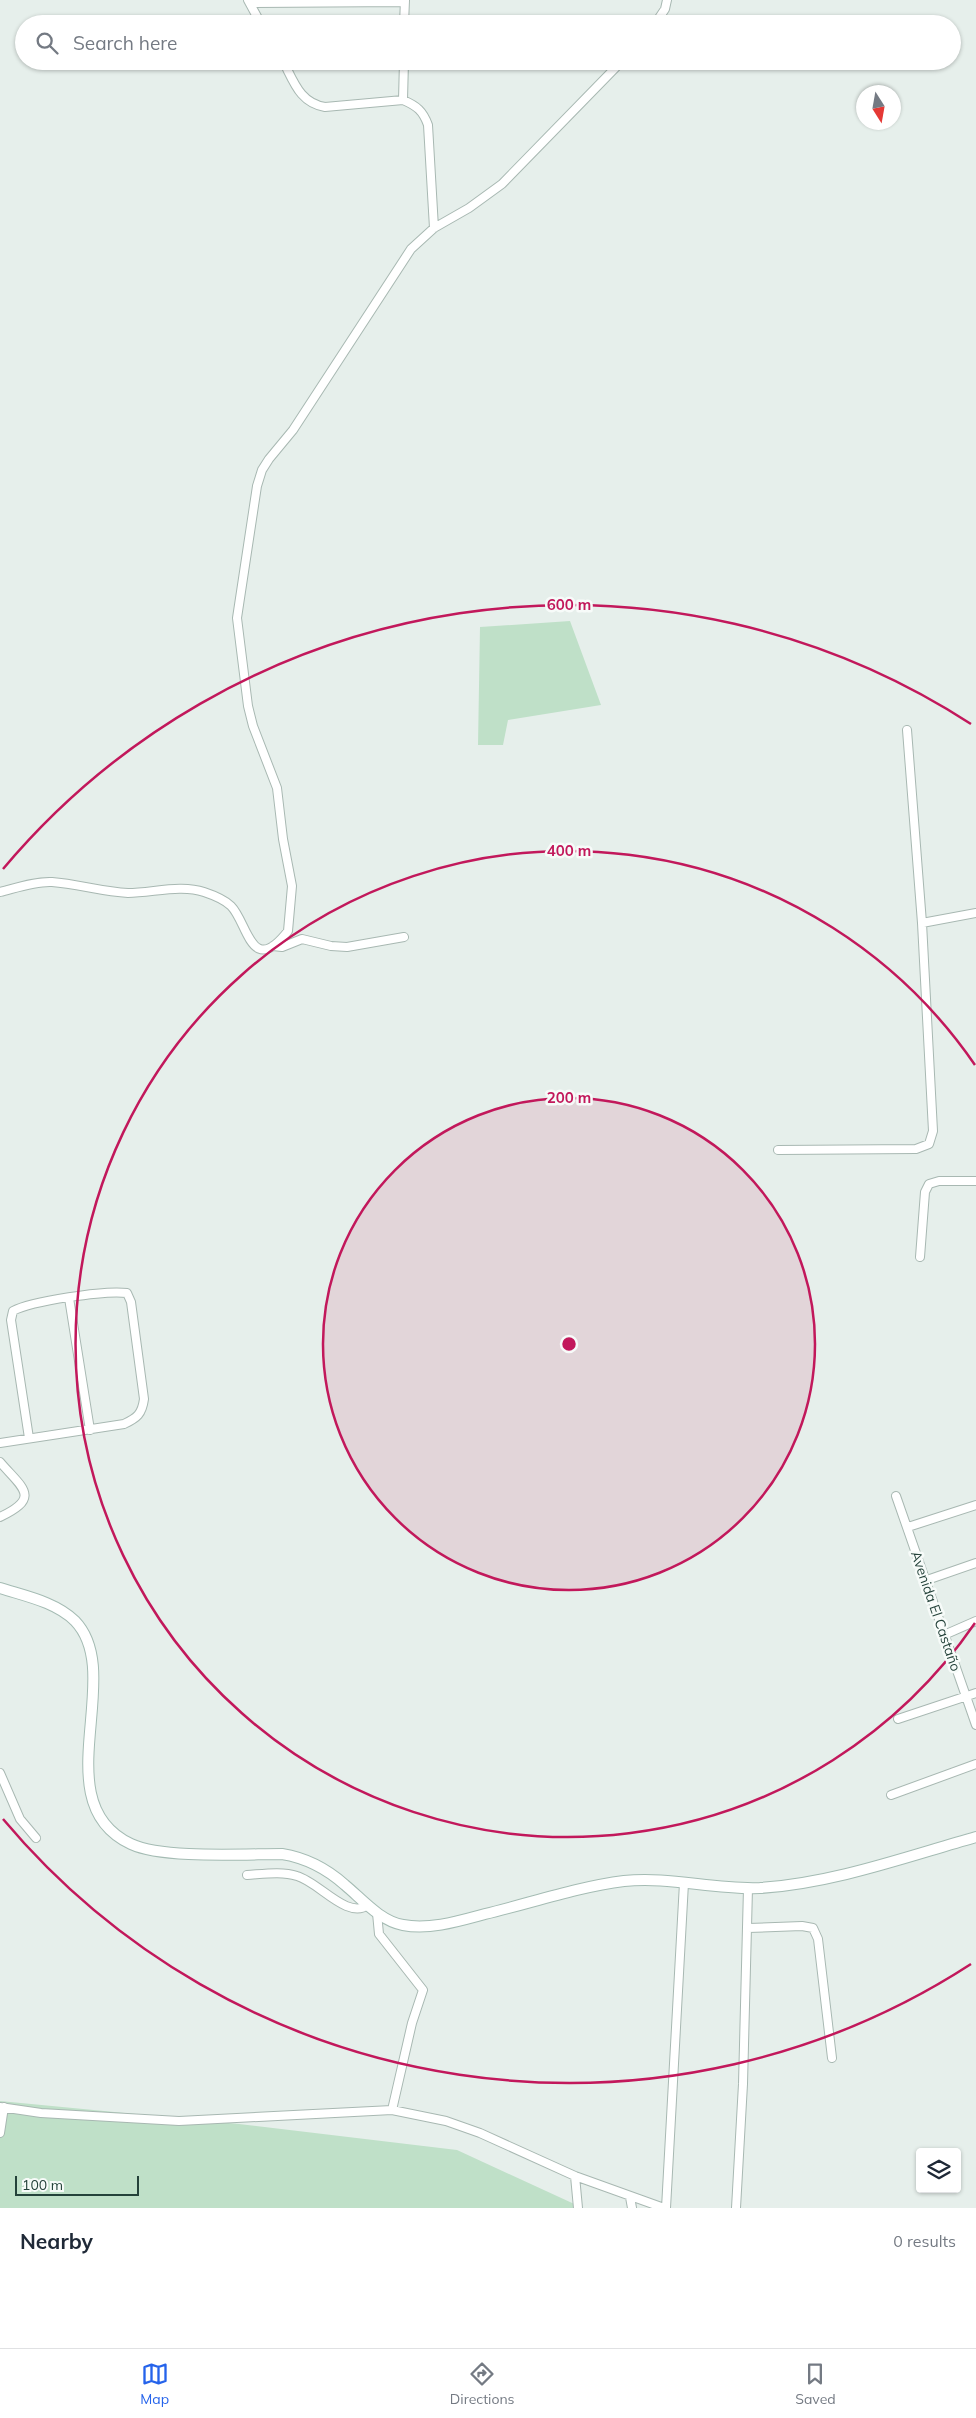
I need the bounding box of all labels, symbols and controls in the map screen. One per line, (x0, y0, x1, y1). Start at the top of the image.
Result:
search box (15, 15, 961, 70)
icon: search (33, 29, 61, 57)
text: Search here (73, 31, 177, 55)
north arrow (856, 85, 901, 130)
text: 600 m (547, 595, 591, 614)
text: 400 m (547, 841, 591, 860)
text: 200 m (547, 1088, 591, 1107)
centre of rings (560, 1335, 578, 1353)
street label: Avenida El Castaño (907, 1548, 965, 1674)
map controls (916, 2148, 961, 2193)
button: layers (916, 2148, 961, 2193)
scale bar (15, 2173, 139, 2196)
text: 100 m (22, 2176, 63, 2194)
text: Nearby (20, 2228, 93, 2254)
text: 0 results (893, 2231, 956, 2251)
tab: Map (140, 2360, 169, 2408)
tab: Directions (450, 2360, 515, 2408)
tab: Saved (795, 2360, 836, 2408)

